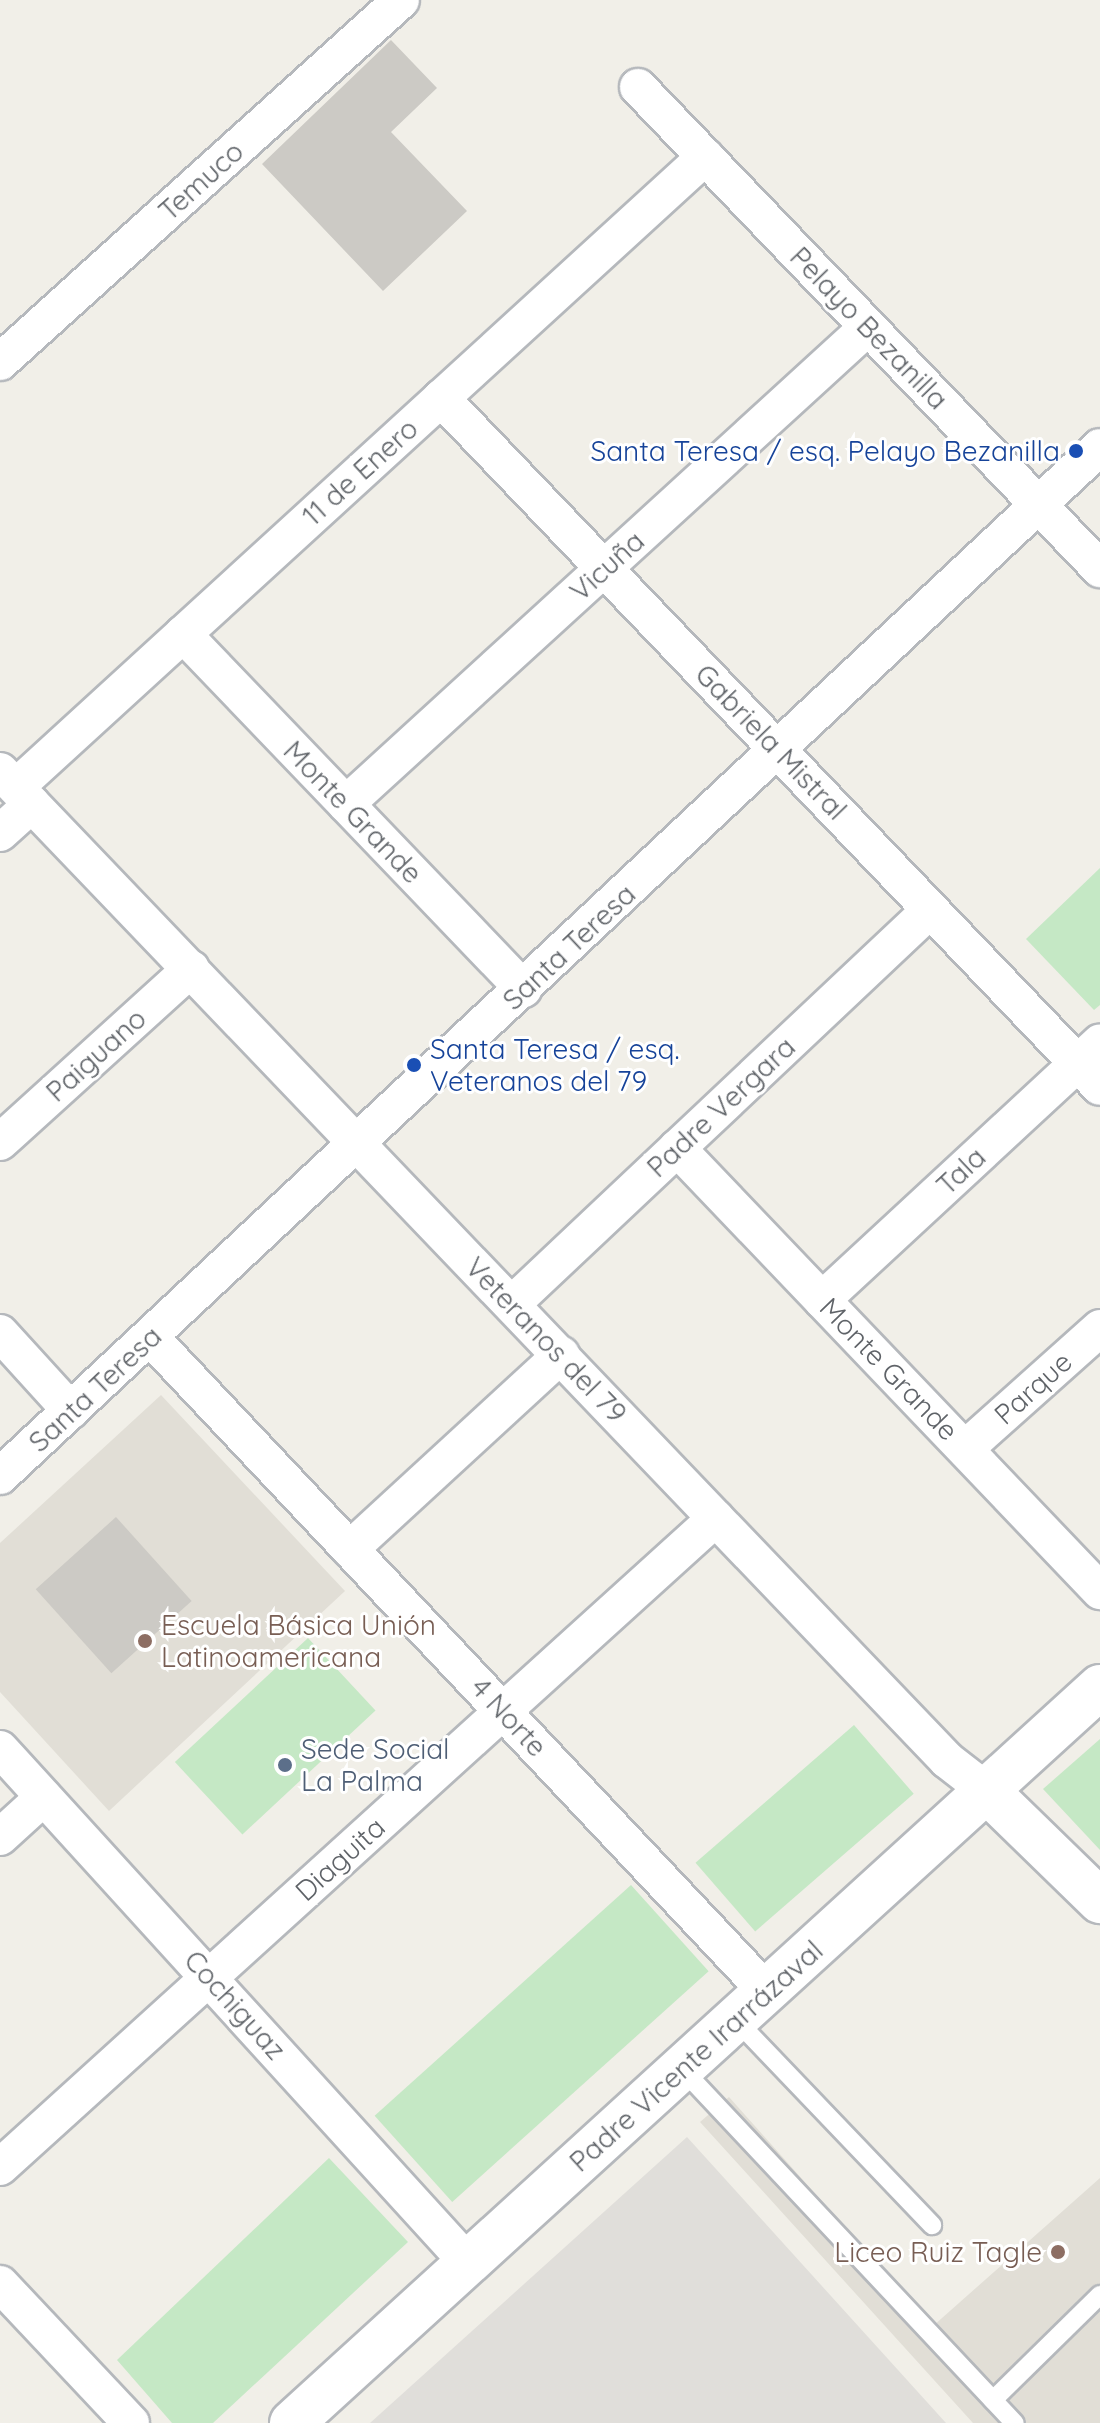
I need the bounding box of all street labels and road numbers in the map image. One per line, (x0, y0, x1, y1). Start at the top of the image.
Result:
street label: Temuco (152, 134, 250, 228)
street label: Pelayo Bezanilla (783, 240, 955, 416)
street label: 11 de Enero (295, 411, 425, 533)
street label: Vicuña (563, 524, 651, 608)
street label: Gabriela Mistral (688, 657, 854, 827)
street label: Monte Grande (277, 734, 429, 890)
street label: Santa Teresa (496, 877, 642, 1017)
street label: Paiguano (39, 1001, 153, 1109)
street label: Padre Vergara (640, 1030, 802, 1184)
street label: Tala (930, 1140, 992, 1202)
street label: Veteranos del 79 (459, 1250, 633, 1430)
street label: Monte Grande (813, 1291, 965, 1447)
street label: Santa Teresa (22, 1319, 168, 1459)
street label: Parque (987, 1345, 1079, 1431)
street label: 4 Norte (464, 1671, 554, 1763)
street label: Diaguita (288, 1810, 392, 1908)
street label: Padre Vicente Irarrázaval (563, 1933, 829, 2179)
street label: Cochiguaz (177, 1944, 293, 2066)

